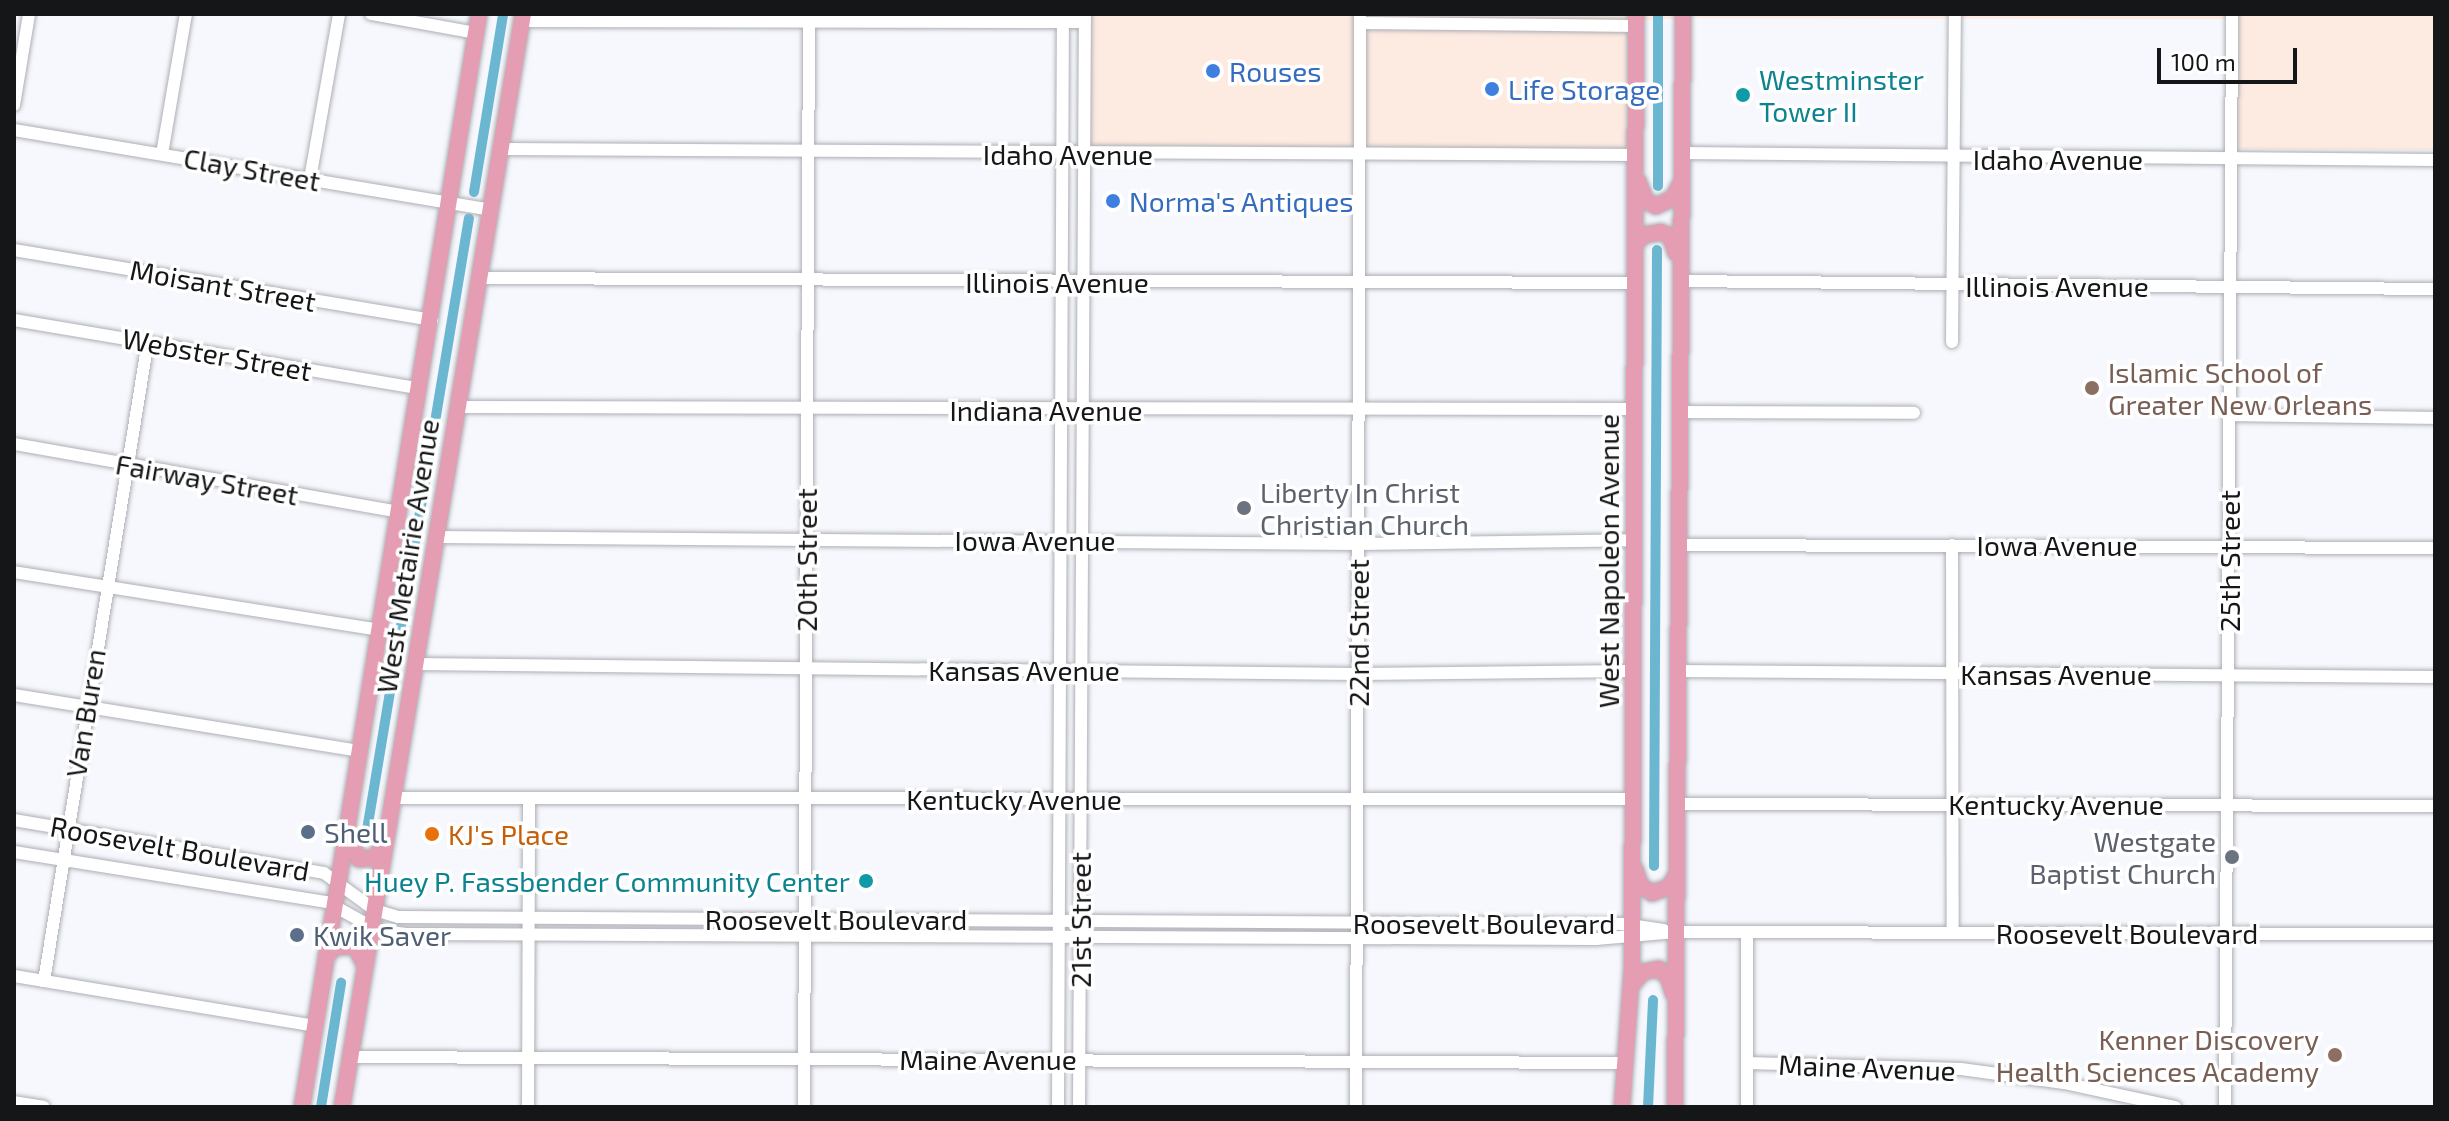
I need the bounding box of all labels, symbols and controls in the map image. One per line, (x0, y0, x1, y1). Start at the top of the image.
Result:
scale bar (2161, 32, 2301, 82)
text: 100 m (2171, 47, 2236, 76)
place label: Rouses (1229, 54, 1322, 88)
marker: Rouses (1204, 62, 1222, 80)
place label: Westminster Tower II (1759, 62, 1924, 128)
place label: Life Storage (1508, 72, 1660, 106)
marker: Life Storage (1483, 80, 1501, 98)
marker: Westminster Tower II (1734, 86, 1752, 104)
street label: Idaho Avenue (983, 137, 1153, 171)
street label: Clay Street (181, 140, 323, 198)
street label: Idaho Avenue (1973, 142, 2143, 176)
place label: Norma's Antiques (1129, 184, 1354, 218)
marker: Norma's Antiques (1104, 192, 1122, 210)
street label: Moisant Street (128, 252, 318, 318)
street label: Illinois Avenue (965, 265, 1149, 299)
street label: Illinois Avenue (1965, 269, 2149, 303)
street label: Webster Street (119, 321, 315, 387)
place label: Islamic School of Greater New Orleans (2108, 355, 2373, 421)
marker: Islamic School of Greater New Orleans (2083, 379, 2101, 397)
street label: Indiana Avenue (949, 393, 1143, 427)
street label: West Napoleon Avenue (1591, 413, 1625, 709)
street label: West Metairie Avenue (369, 416, 445, 696)
street label: Fairway Street (113, 446, 301, 512)
place label: Liberty In Christ Christian Church (1260, 475, 1469, 541)
street label: 20th Street (789, 488, 823, 632)
street label: 25th Street (2212, 490, 2246, 632)
marker: Liberty In Christ Christian Church (1235, 499, 1253, 517)
street label: Iowa Avenue (954, 523, 1116, 557)
street label: Iowa Avenue (1976, 528, 2138, 562)
street label: 22nd Street (1341, 559, 1375, 707)
street label: Van Buren (58, 646, 112, 780)
street label: Kansas Avenue (928, 653, 1120, 687)
street label: Kansas Avenue (1960, 657, 2152, 691)
street label: Kentucky Avenue (906, 782, 1122, 816)
street label: Kentucky Avenue (1948, 787, 2164, 821)
street label: Roosevelt Boulevard (48, 809, 312, 887)
place label: Shell (324, 815, 388, 849)
place label: KJ's Place (448, 817, 569, 851)
marker: Shell (299, 823, 317, 841)
place label: Westgate Baptist Church (2029, 824, 2216, 890)
marker: KJ's Place (423, 825, 441, 843)
marker: Westgate Baptist Church (2223, 848, 2241, 866)
street label: 21st Street (1063, 852, 1097, 988)
place label: Huey P. Fassbender Community Center (362, 864, 850, 898)
marker: Huey P. Fassbender Community Center (857, 872, 875, 890)
street label: Roosevelt Boulevard (705, 902, 967, 936)
street label: Roosevelt Boulevard (1353, 906, 1615, 940)
street label: Roosevelt Boulevard (1996, 916, 2258, 950)
place label: Kwik Saver (313, 918, 451, 952)
marker: Kwik Saver (288, 926, 306, 944)
place label: Kenner Discovery Health Sciences Academy (1995, 1022, 2319, 1088)
street label: Maine Avenue (899, 1042, 1077, 1076)
marker: Kenner Discovery Health Sciences Academy (2326, 1046, 2344, 1064)
street label: Maine Avenue (1777, 1047, 1957, 1087)

